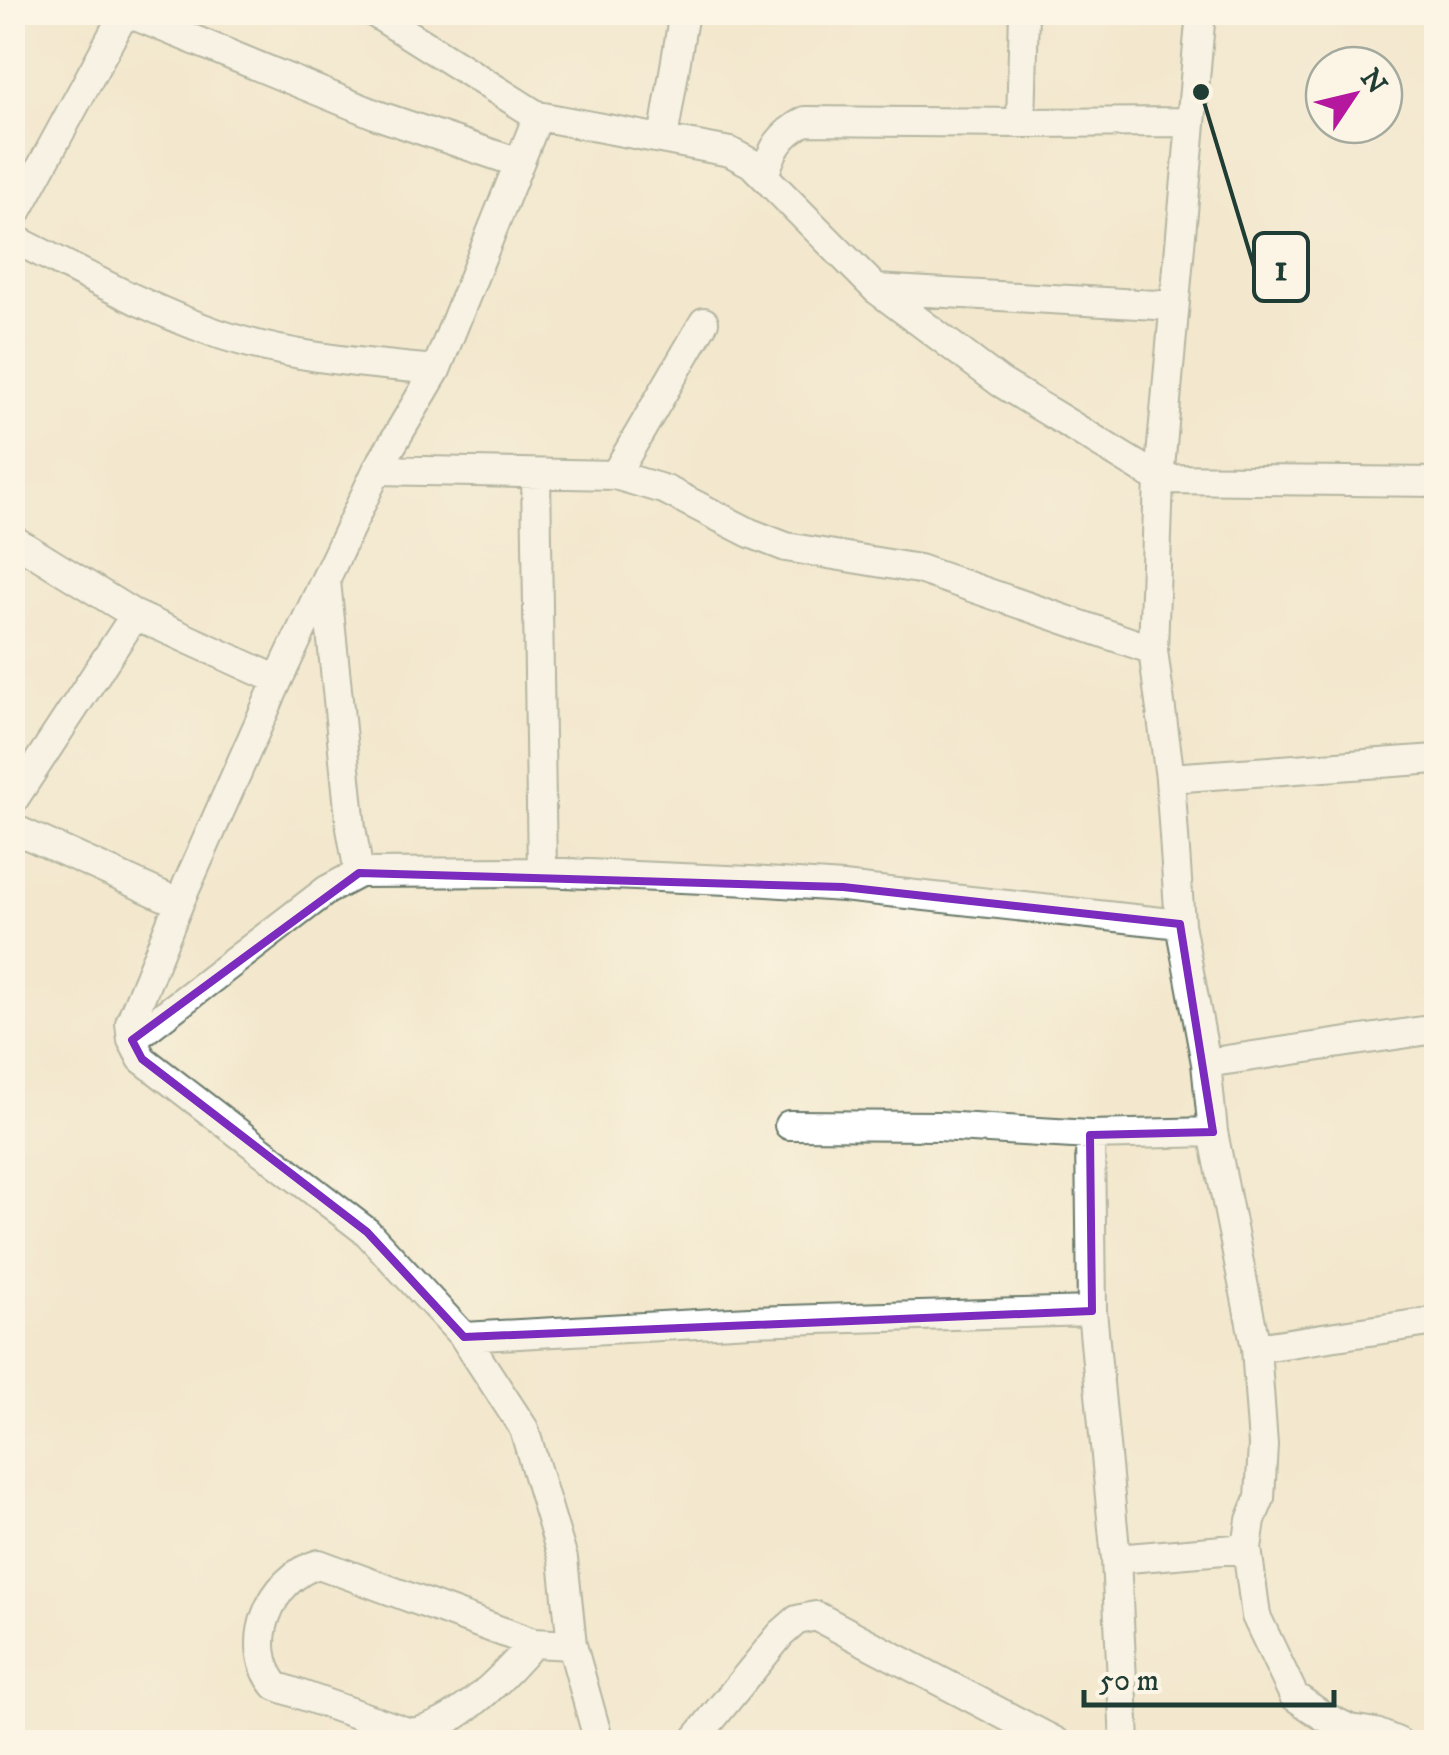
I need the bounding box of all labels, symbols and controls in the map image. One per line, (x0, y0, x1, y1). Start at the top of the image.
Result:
north arrow (1304, 45, 1404, 145)
text: N (1352, 62, 1394, 101)
callout: 1 (1254, 233, 1308, 301)
text: 1 (1274, 245, 1288, 293)
scale bar (1084, 1645, 1334, 1707)
text: 50 m (1099, 1663, 1159, 1700)

